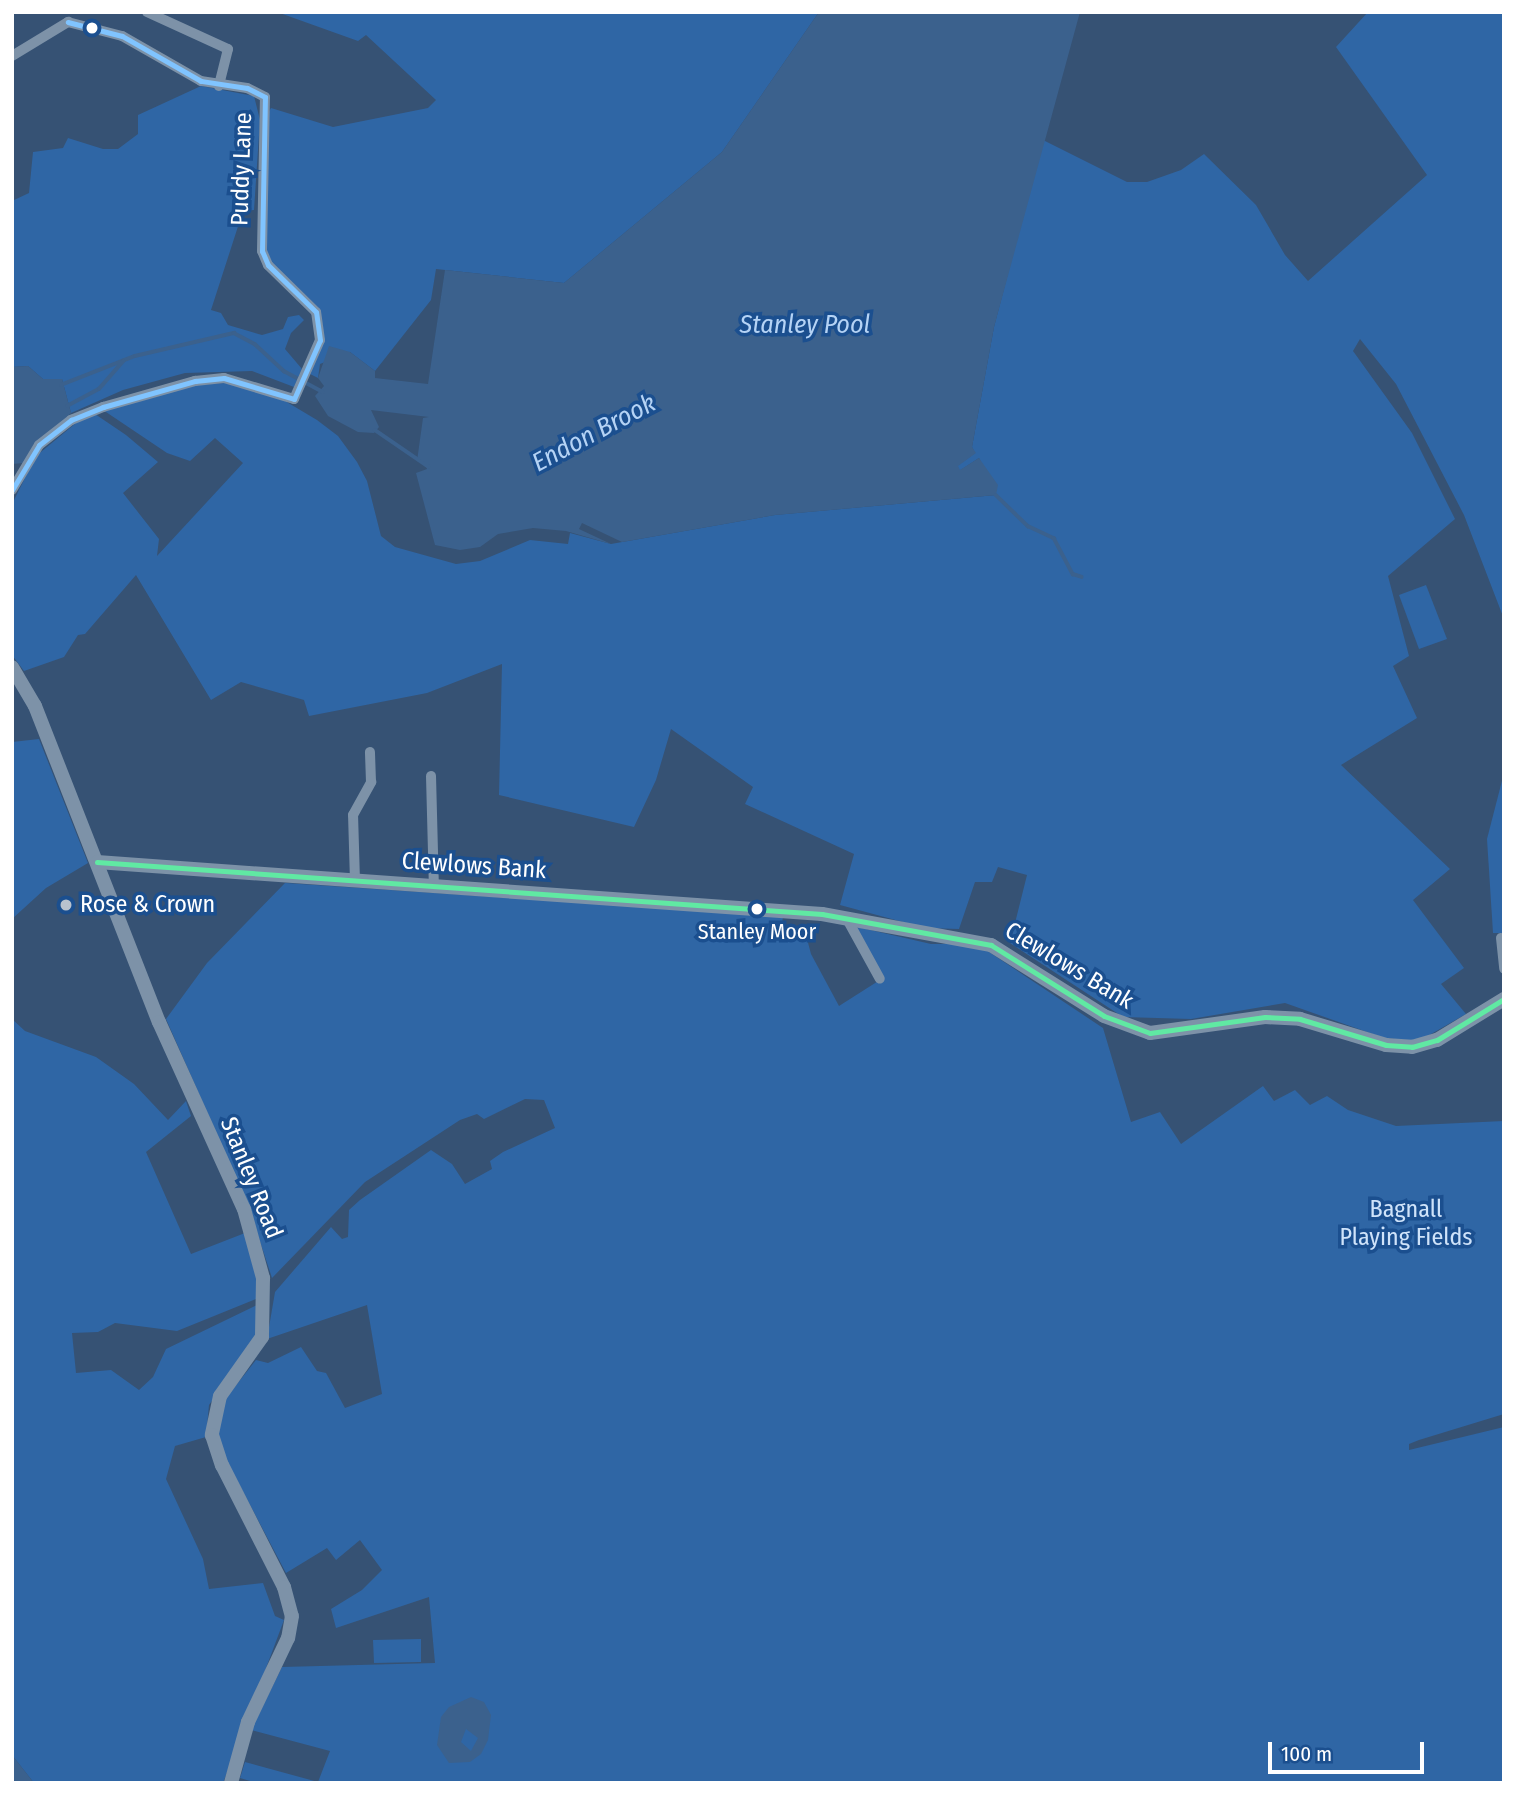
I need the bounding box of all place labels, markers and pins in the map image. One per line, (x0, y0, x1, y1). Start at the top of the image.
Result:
unlabelled marker (85, 21, 99, 35)
place label: Rose & Crown (80, 891, 215, 919)
marker: Rose & Crown (58, 897, 74, 913)
marker: Stanley Moor (750, 902, 764, 916)
place label: Stanley Moor (698, 919, 816, 945)

